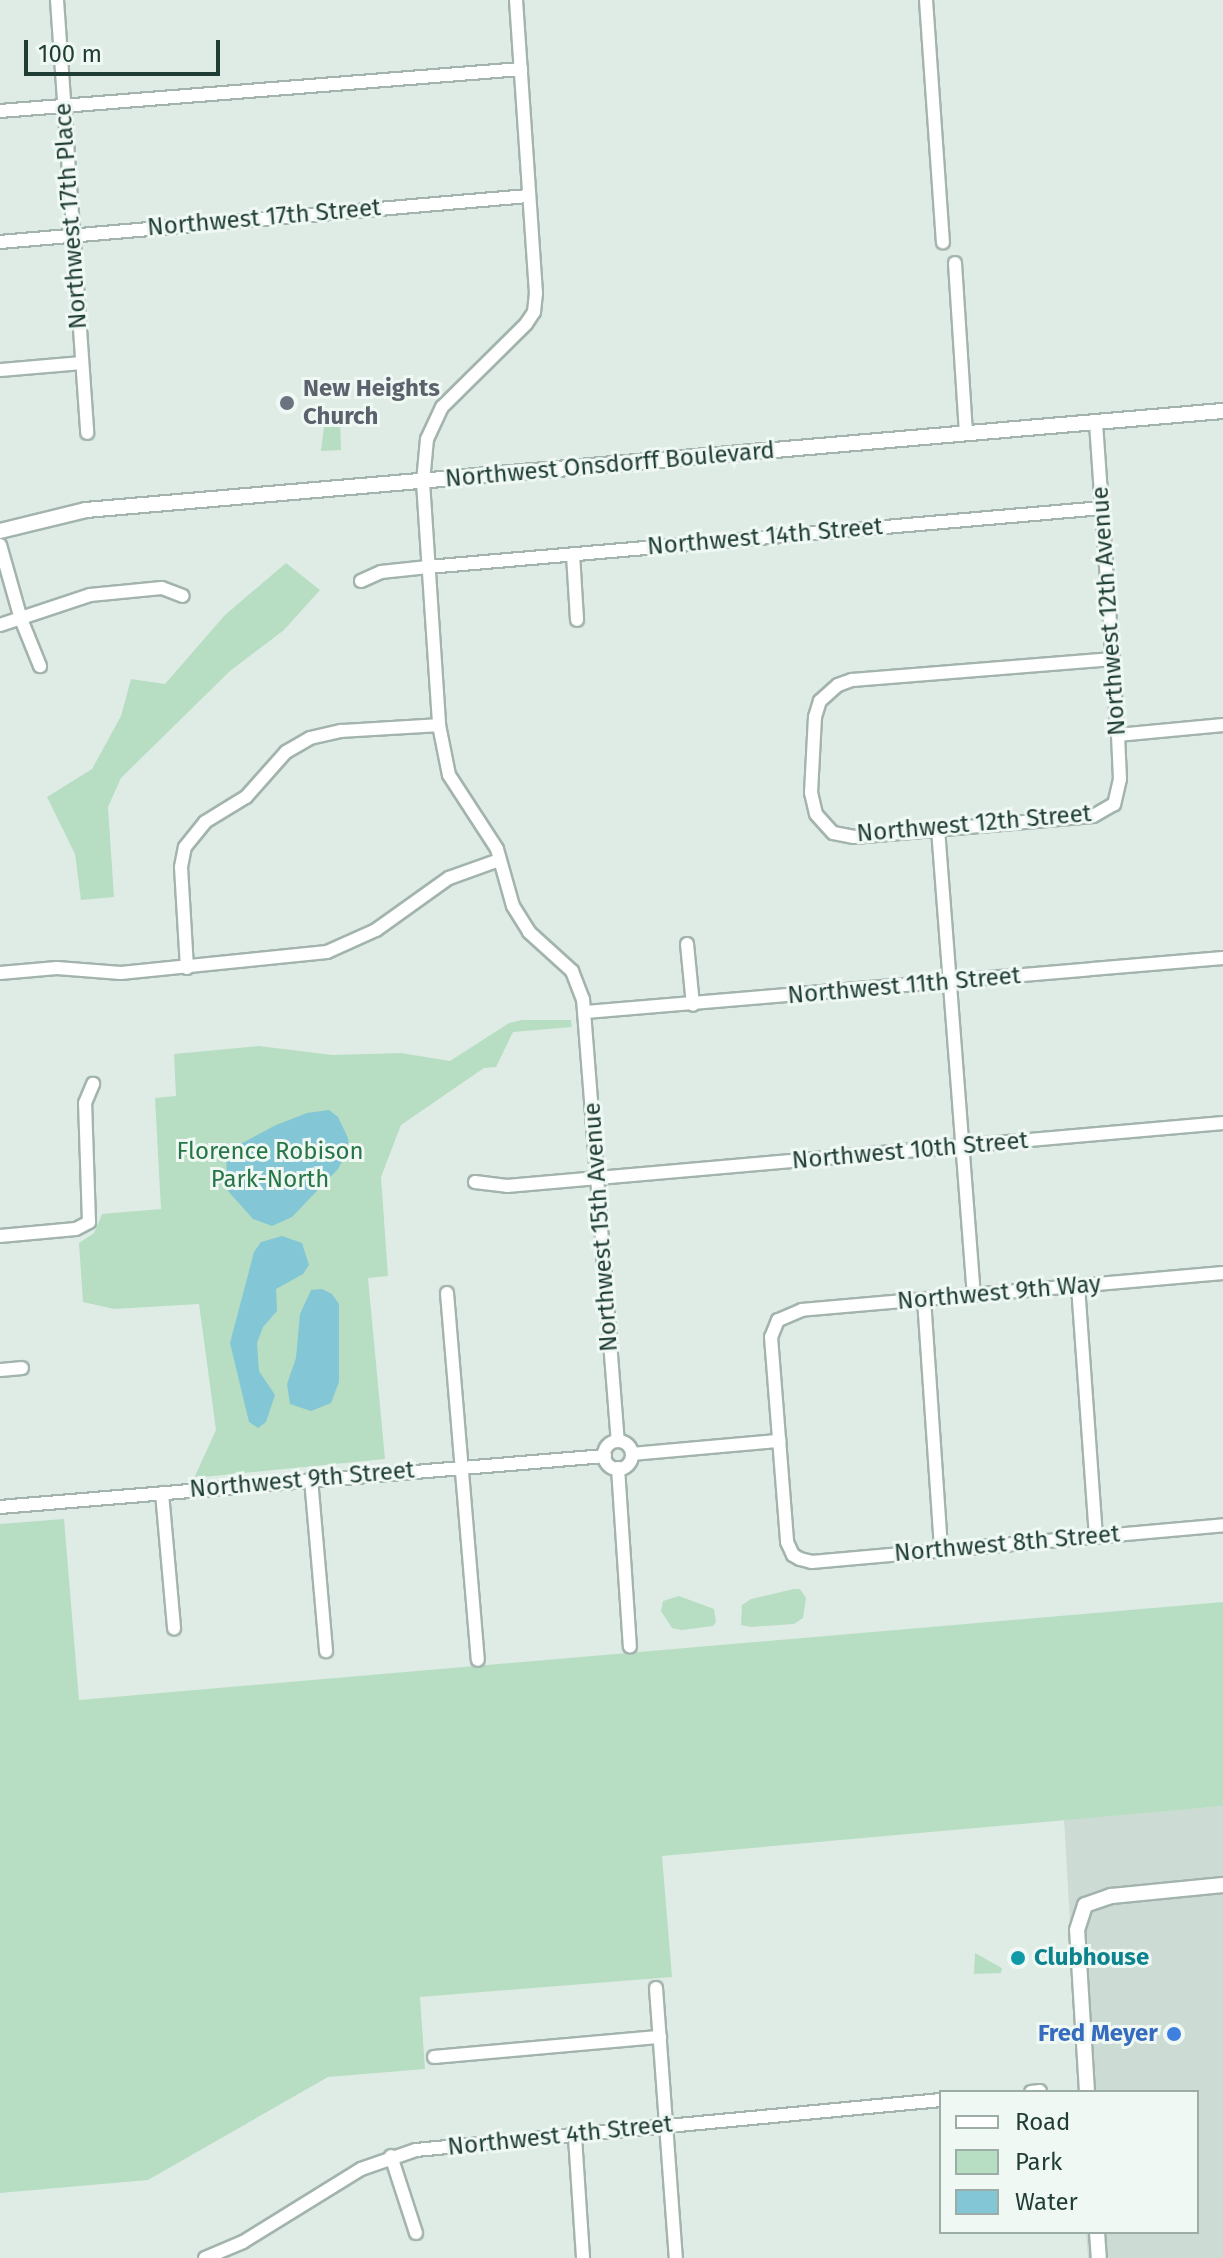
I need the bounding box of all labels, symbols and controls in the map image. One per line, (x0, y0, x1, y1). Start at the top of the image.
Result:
scale bar (28, 24, 224, 74)
text: 100 m (38, 40, 102, 68)
street label: Northwest 17th Place (49, 102, 93, 330)
street label: Northwest 17th Street (146, 193, 382, 243)
place label: New Heights Church (303, 375, 440, 431)
marker: New Heights Church (278, 394, 296, 412)
street label: Northwest Onsdorff Boulevard (444, 436, 776, 494)
street label: Northwest 12th Avenue (1086, 485, 1132, 737)
street label: Northwest 14th Street (646, 512, 884, 562)
street label: Northwest 12th Street (855, 799, 1093, 849)
street label: Northwest 11th Street (786, 961, 1022, 1011)
street label: Northwest 15th Avenue (578, 1101, 624, 1353)
street label: Northwest 10th Street (791, 1126, 1029, 1176)
park label: Florence Robison Park-North (176, 1138, 364, 1194)
street label: Northwest 9th Way (896, 1270, 1102, 1316)
street label: Northwest 9th Street (188, 1456, 416, 1504)
street label: Northwest 8th Street (893, 1520, 1121, 1568)
place label: Clubhouse (1034, 1944, 1149, 1972)
marker: Clubhouse (1009, 1949, 1027, 1967)
place label: Fred Meyer (1038, 2020, 1158, 2048)
marker: Fred Meyer (1165, 2025, 1183, 2043)
legend (939, 2090, 1199, 2234)
text: Road (1015, 2108, 1070, 2136)
street label: Northwest 4th Street (446, 2110, 674, 2162)
text: Park (1015, 2148, 1062, 2176)
text: Water (1015, 2188, 1078, 2216)

